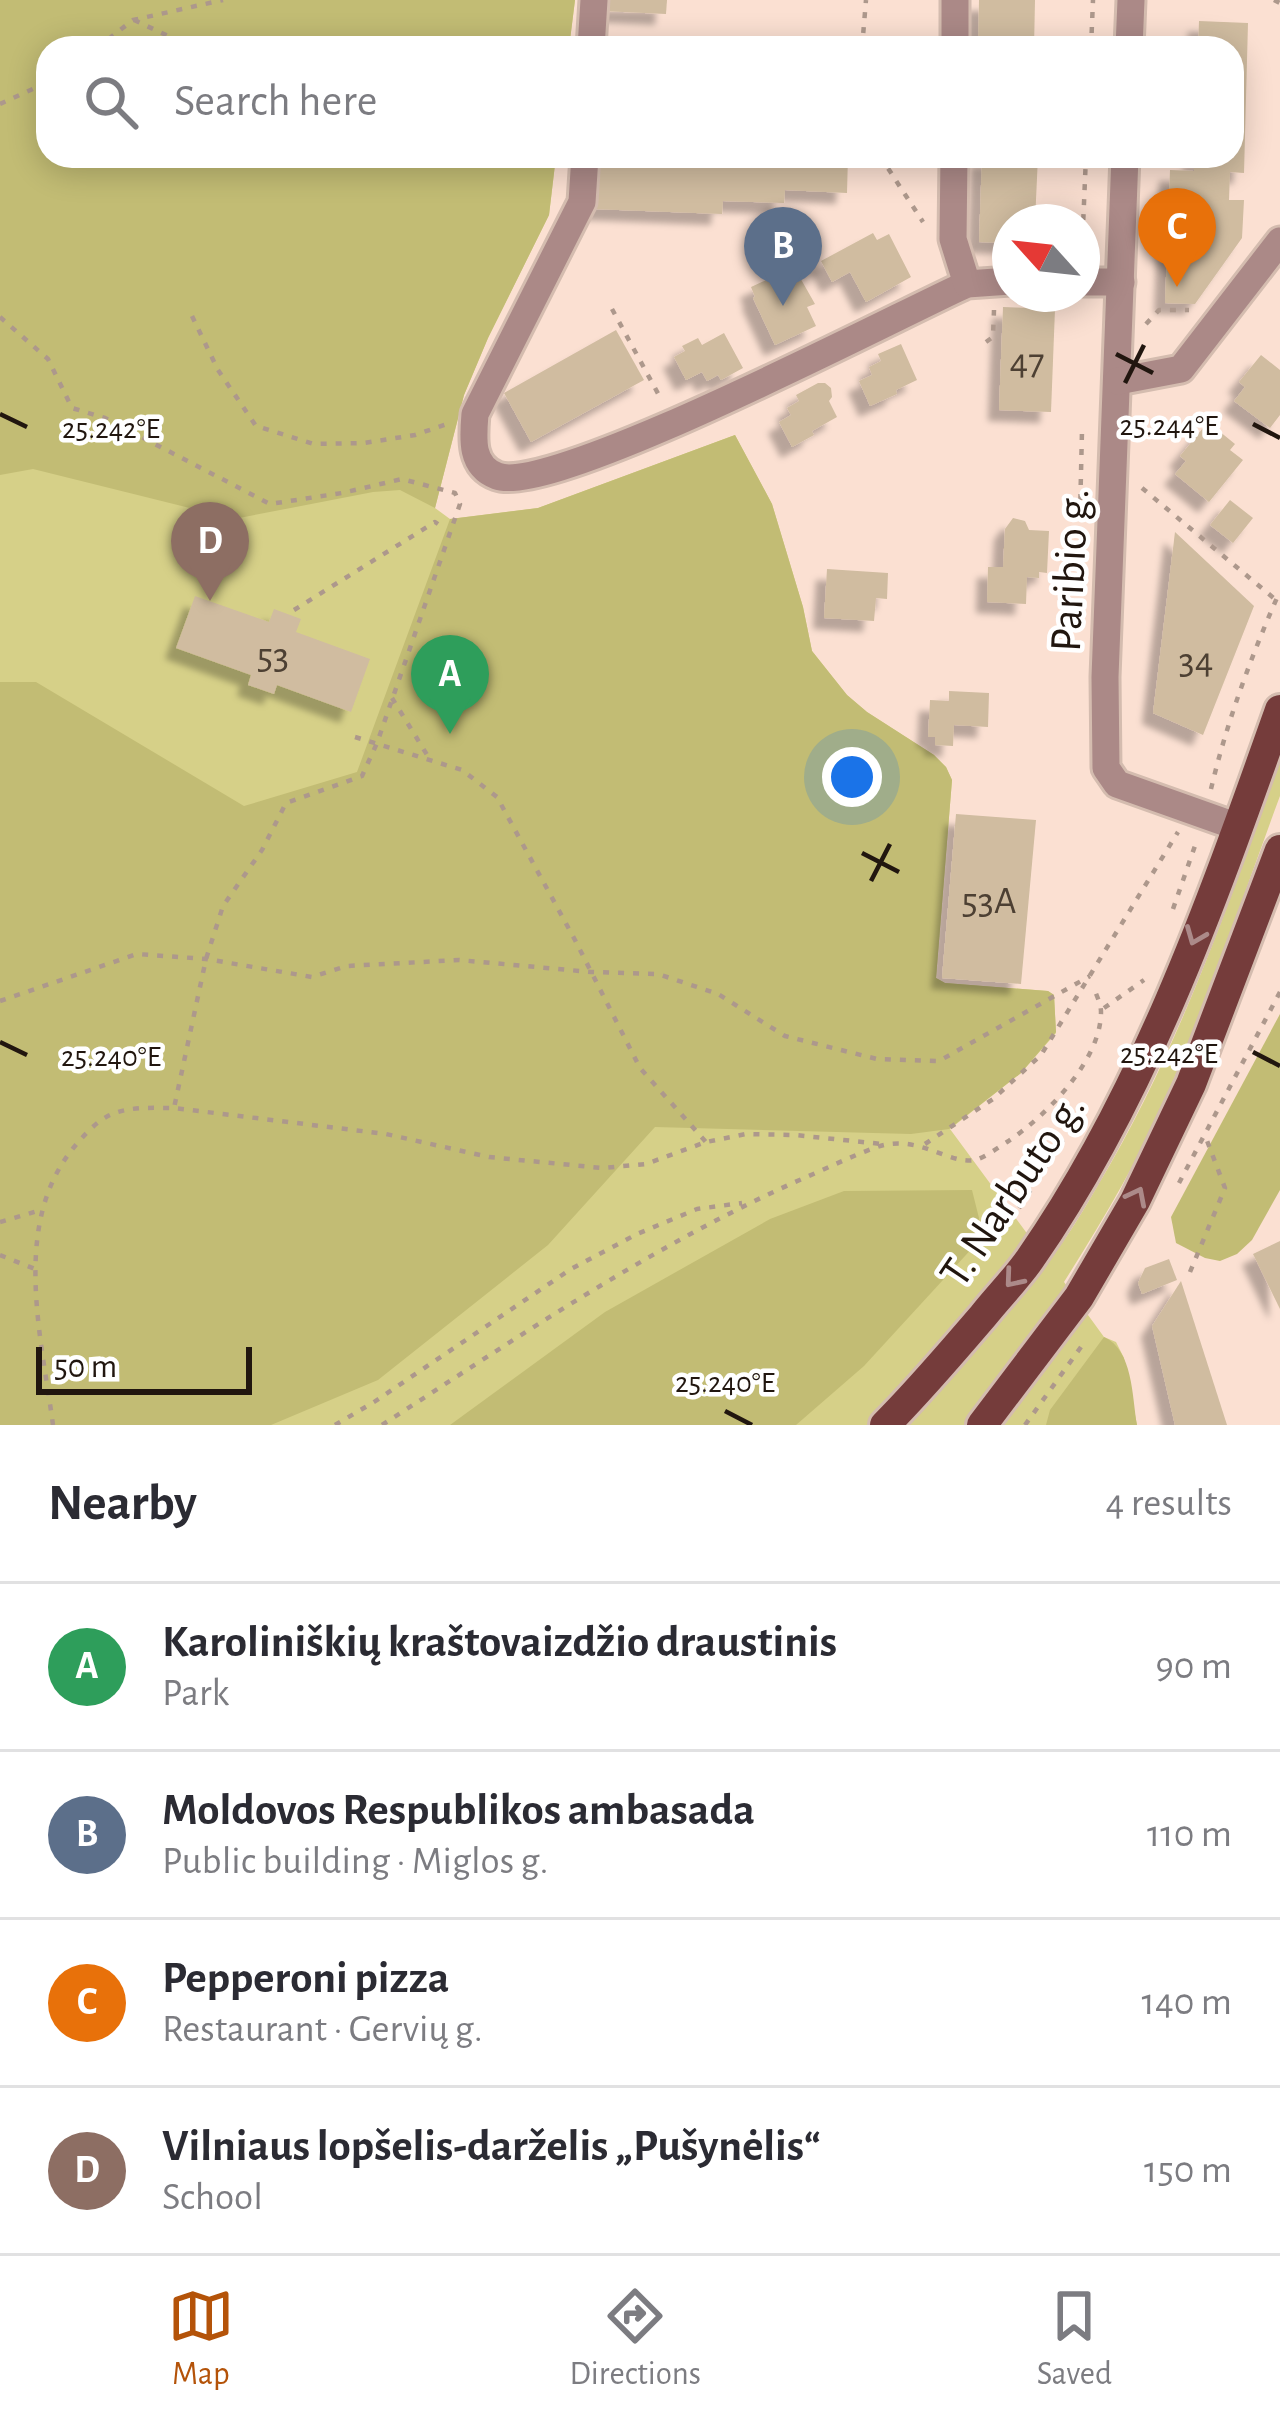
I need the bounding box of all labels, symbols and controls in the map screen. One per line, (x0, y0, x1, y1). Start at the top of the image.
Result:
search box (36, 36, 1244, 168)
icon: search (78, 69, 144, 135)
text: Search here (174, 79, 377, 124)
pin: C (1138, 188, 1216, 287)
north arrow (992, 204, 1100, 312)
pin: B (744, 207, 822, 306)
house number: 47 (1009, 343, 1045, 382)
text: 25.244°E (1120, 411, 1218, 441)
text: 25.242°E (62, 414, 160, 444)
street label: Paribio g. (1044, 487, 1097, 653)
pin: D (171, 502, 249, 601)
pin: A (411, 635, 489, 734)
house number: 53 (257, 637, 289, 676)
house number: 34 (1179, 642, 1213, 681)
your location (822, 747, 882, 807)
house number: 53A (962, 882, 1016, 921)
one-way arrow (1185, 924, 1209, 945)
text: 25.242°E (1120, 1039, 1218, 1069)
text: 25.240°E (61, 1042, 161, 1072)
street label: T. Narbuto g. (932, 1086, 1094, 1295)
one-way arrow (1123, 1187, 1146, 1208)
one-way arrow (1006, 1265, 1028, 1287)
scale bar (36, 1341, 252, 1394)
text: 50 m (54, 1351, 117, 1384)
text: 25.240°E (675, 1368, 775, 1398)
text: Nearby (48, 1478, 197, 1529)
text: 4 results (1105, 1484, 1232, 1523)
text: Karoliniškių kraštovaizdžio draustinis (162, 1620, 837, 1665)
text: A (75, 1647, 99, 1686)
text: 90 m (1155, 1647, 1232, 1686)
text: Park (162, 1674, 229, 1713)
text: Moldovos Respublikos ambasada (162, 1788, 755, 1833)
text: B (76, 1815, 98, 1854)
text: 110 m (1147, 1815, 1232, 1854)
text: Public building · Miglos g. (162, 1842, 549, 1881)
text: Pepperoni pizza (162, 1956, 449, 2001)
text: C (77, 1983, 97, 2022)
text: 140 m (1142, 1983, 1232, 2022)
text: Restaurant · Gervių g. (162, 2010, 483, 2049)
text: Vilniaus lopšelis-darželis „Pušynėlis“ (162, 2124, 821, 2169)
text: D (74, 2151, 100, 2190)
text: 150 m (1144, 2151, 1232, 2190)
text: School (162, 2178, 263, 2217)
tab: Map (168, 2283, 234, 2395)
tab: Directions (569, 2283, 701, 2395)
tab: Saved (1037, 2283, 1112, 2395)

